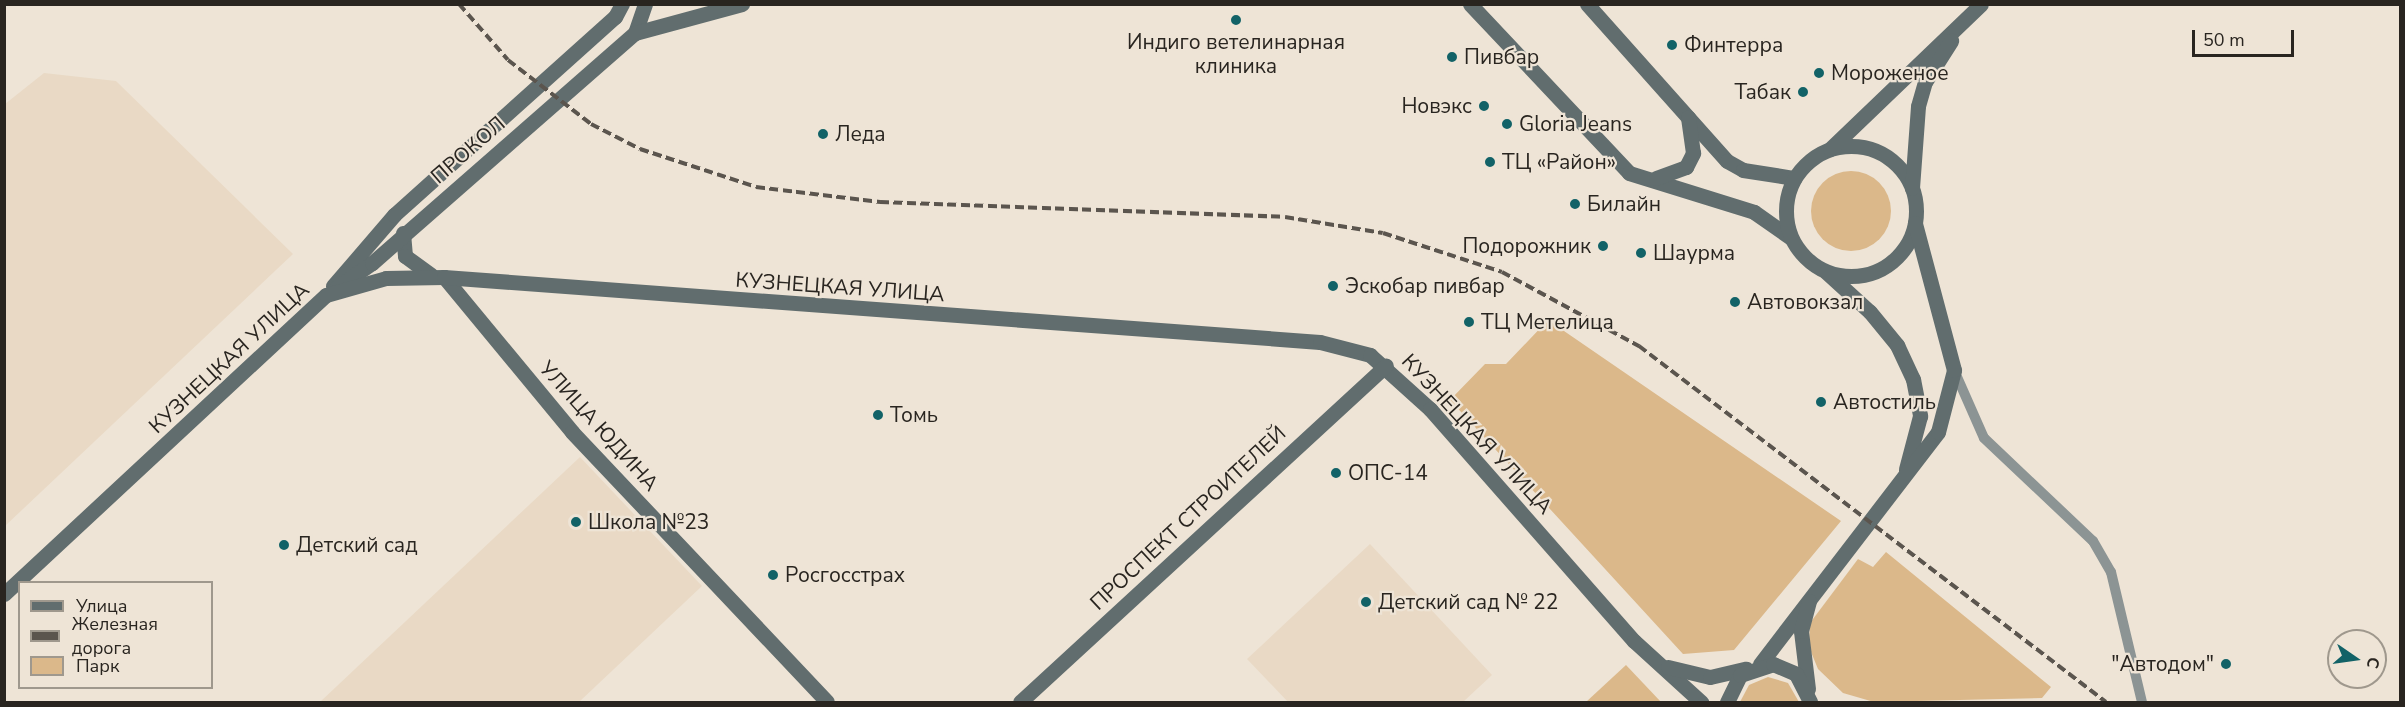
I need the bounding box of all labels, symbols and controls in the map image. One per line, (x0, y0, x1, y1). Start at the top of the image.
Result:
marker: Индиго ветелинарная клиника (1229, 13, 1243, 27)
scale bar (2195, 18, 2297, 56)
text: 50 m (2203, 28, 2245, 52)
place label: Индиго ветелинарная клиника (1127, 29, 1345, 79)
place label: Финтерра (1684, 32, 1783, 58)
marker: Финтерра (1665, 38, 1679, 52)
place label: Пивбар (1464, 44, 1539, 70)
marker: Пивбар (1445, 50, 1459, 64)
place label: Мороженое (1831, 60, 1949, 86)
marker: Мороженое (1812, 66, 1826, 80)
place label: Табак (1734, 79, 1791, 105)
marker: Табак (1796, 85, 1810, 99)
place label: Новэкс (1401, 93, 1472, 119)
marker: Новэкс (1477, 99, 1491, 113)
street label: ПРОКОЛ (426, 111, 510, 189)
place label: Gloria Jeans (1519, 111, 1632, 137)
marker: Gloria Jeans (1500, 117, 1514, 131)
place label: Леда (835, 121, 886, 147)
marker: Леда (816, 127, 830, 141)
place label: ТЦ «Район» (1502, 149, 1616, 175)
marker: ТЦ «Район» (1483, 155, 1497, 169)
place label: Билайн (1587, 191, 1661, 217)
marker: Билайн (1568, 197, 1582, 211)
place label: Подорожник (1462, 233, 1591, 259)
marker: Подорожник (1596, 239, 1610, 253)
place label: Шаурма (1653, 240, 1735, 266)
marker: Шаурма (1634, 246, 1648, 260)
street label: КУЗНЕЦКАЯ УЛИЦА (735, 267, 945, 307)
place label: Эскобар пивбар (1345, 273, 1505, 299)
street label: КУЗНЕЦКАЯ УЛИЦА (144, 277, 314, 439)
marker: Эскобар пивбар (1326, 279, 1340, 293)
place label: Автовокзал (1747, 289, 1863, 315)
marker: Автовокзал (1728, 295, 1742, 309)
place label: ТЦ Метелица (1481, 309, 1614, 335)
marker: ТЦ Метелица (1462, 315, 1476, 329)
street label: КУЗНЕЦКАЯ УЛИЦА (1396, 349, 1558, 519)
street label: УЛИЦА ЮДИНА (534, 356, 664, 496)
place label: Автостиль (1833, 389, 1936, 415)
marker: Автостиль (1814, 395, 1828, 409)
place label: Томь (890, 402, 938, 428)
marker: Томь (871, 408, 885, 422)
street label: ПРОСПЕКТ СТРОИТЕЛЕЙ (1085, 421, 1291, 615)
place label: ОПС-14 (1348, 460, 1428, 486)
marker: ОПС-14 (1329, 466, 1343, 480)
place label: Школа №23 (588, 509, 709, 535)
marker: Школа №23 (569, 515, 583, 529)
place label: Детский сад (296, 532, 418, 558)
marker: Детский сад (277, 538, 291, 552)
place label: Росгосстрах (785, 562, 905, 588)
marker: Росгосстрах (766, 568, 780, 582)
legend (18, 581, 213, 689)
place label: Детский сад № 22 (1378, 589, 1558, 615)
text: Улица (76, 594, 127, 618)
marker: Детский сад № 22 (1359, 595, 1373, 609)
text: Железная дорога (72, 612, 158, 660)
north arrow (2327, 629, 2387, 689)
place label: "Автодом" (2111, 651, 2214, 677)
text: Парк (76, 654, 119, 678)
text: С (2361, 655, 2385, 670)
marker: "Автодом" (2219, 657, 2233, 671)

